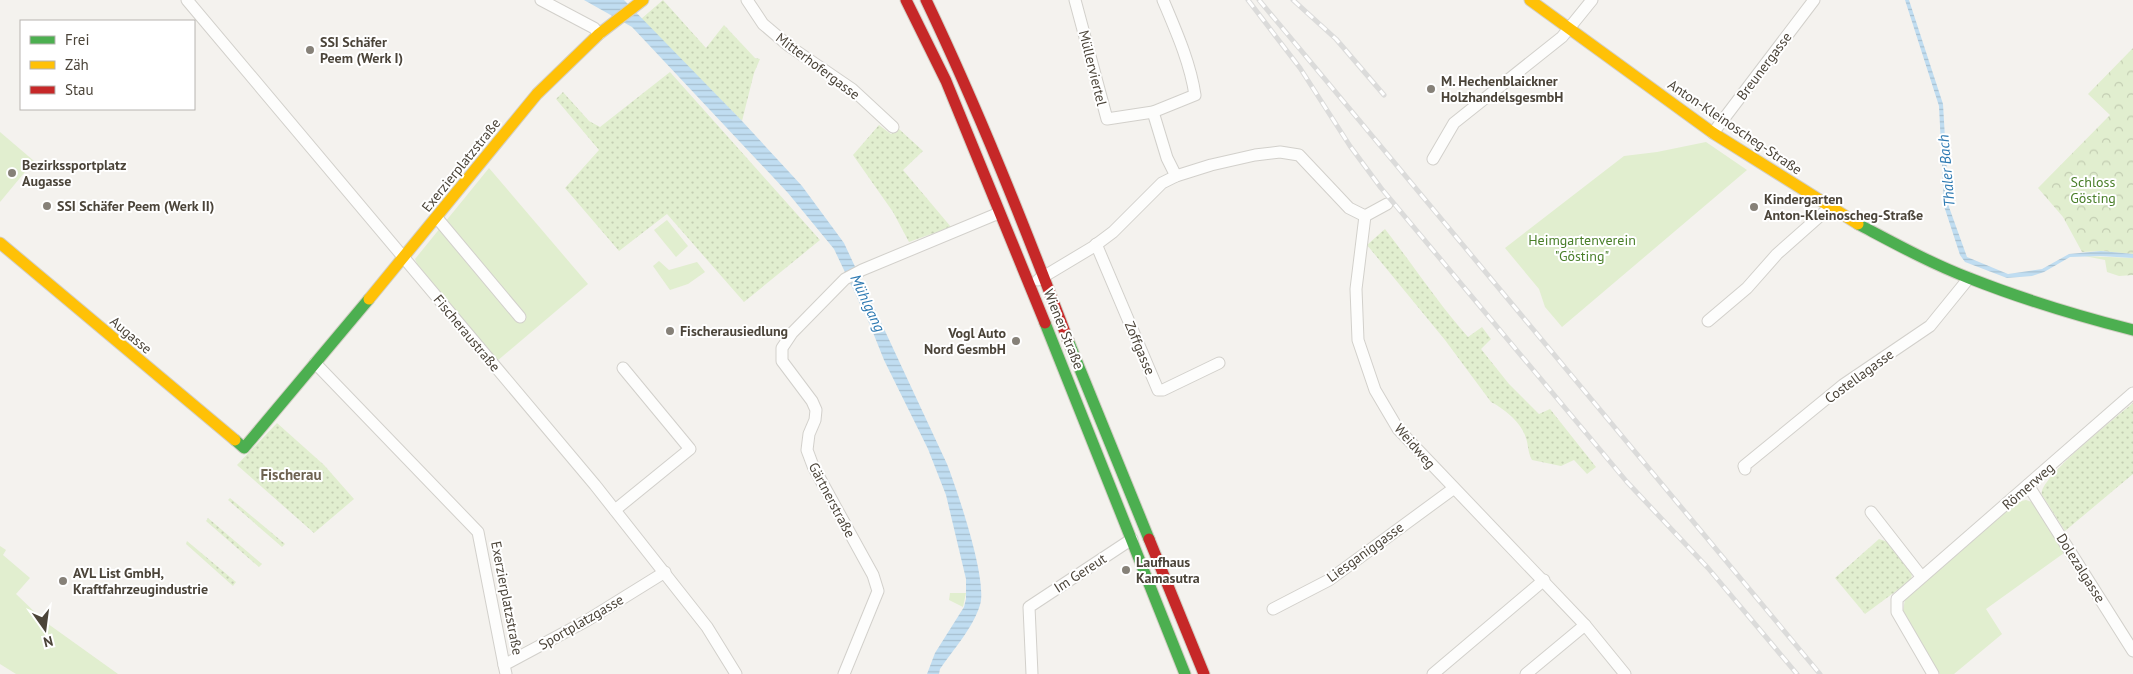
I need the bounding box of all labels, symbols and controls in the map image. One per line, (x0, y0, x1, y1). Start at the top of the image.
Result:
legend (20, 20, 195, 110)
street label: Müllerviertel (1075, 28, 1111, 108)
street label: Breunergasse (1733, 28, 1795, 104)
street label: Mitterhofergasse (772, 29, 864, 103)
text: Frei (65, 30, 90, 49)
place label: SSI Schäfer Peem (Werk I) (320, 33, 403, 67)
marker: SSI Schäfer Peem (Werk I) (304, 44, 316, 56)
text: Zäh (65, 55, 89, 74)
place label: M. Hechenblaickner HolzhandelsgesmbH (1441, 72, 1563, 106)
street label: Anton-Kleinoscheg-Straße (1664, 75, 1806, 179)
text: Stau (65, 80, 94, 99)
marker: M. Hechenblaickner HolzhandelsgesmbH (1425, 83, 1437, 95)
street label: Exerzierplatzstraße (418, 114, 504, 216)
water label: Thaler Bach (1933, 134, 1959, 208)
place label: Bezirkssportplatz Augasse (22, 156, 126, 190)
marker: Bezirkssportplatz Augasse (6, 167, 18, 179)
park label: Schloss Gösting (2070, 173, 2116, 207)
place label: Kindergarten Anton-Kleinoscheg-Straße (1764, 190, 1923, 224)
place label: SSI Schäfer Peem (Werk II) (57, 197, 214, 215)
marker: SSI Schäfer Peem (Werk II) (41, 200, 53, 212)
marker: Kindergarten Anton-Kleinoscheg-Straße (1748, 201, 1760, 213)
park label: Heimgartenverein "Gösting" (1528, 231, 1636, 265)
water label: Mühlgang (846, 271, 890, 335)
street label: Wiener Straße (1040, 286, 1088, 372)
street label: Fischeraustraße (430, 291, 504, 375)
street label: Augasse (106, 312, 156, 358)
street label: Zoffgasse (1121, 319, 1159, 377)
place label: Fischerausiedlung (680, 322, 788, 340)
place label: Vogl Auto Nord GesmbH (924, 324, 1006, 358)
marker: Fischerausiedlung (664, 325, 676, 337)
marker: Vogl Auto Nord GesmbH (1010, 335, 1022, 347)
street label: Costellagasse (1821, 345, 1897, 407)
street label: Weidweg (1390, 420, 1440, 472)
street label: Gärtnerstraße (805, 459, 859, 541)
street label: Römerweg (1998, 459, 2058, 513)
district label: Fischerau (260, 465, 322, 484)
street label: Liesganiggasse (1323, 518, 1407, 586)
street label: Dolezalgasse (2053, 530, 2109, 606)
street label: Exerzierplatzstraße (487, 540, 527, 656)
street label: Im Gereut (1050, 549, 1110, 597)
place label: Laufhaus Kamasutra (1136, 553, 1200, 587)
place label: AVL List GmbH, Kraftfahrzeugindustrie (73, 564, 208, 598)
marker: Laufhaus Kamasutra (1120, 564, 1132, 576)
marker: AVL List GmbH, Kraftfahrzeugindustrie (57, 575, 69, 587)
street label: Sportplatzgasse (535, 590, 627, 654)
north arrow (20, 604, 70, 654)
text: N (42, 632, 55, 651)

